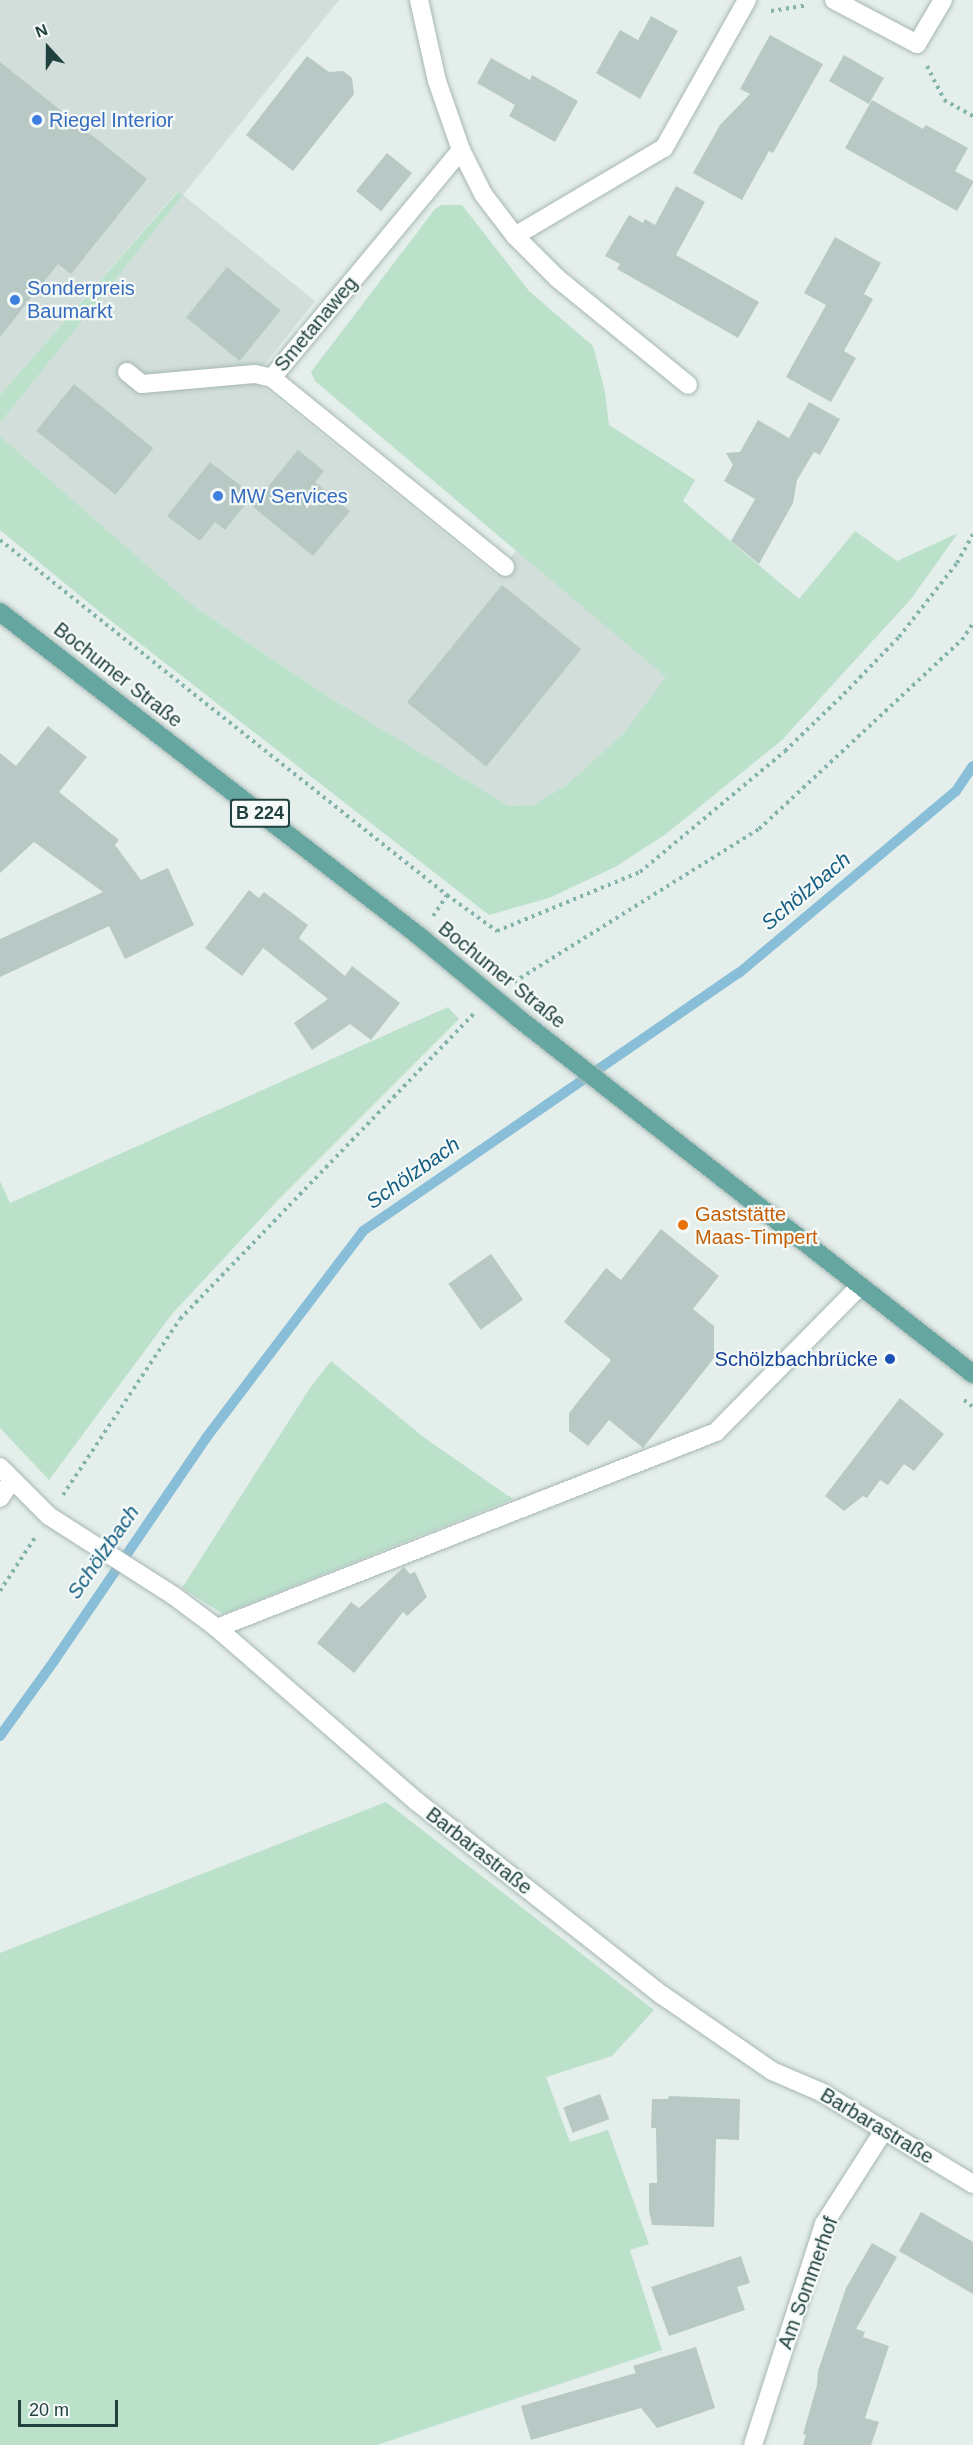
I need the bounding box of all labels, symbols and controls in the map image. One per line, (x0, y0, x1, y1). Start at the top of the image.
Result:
north arrow (18, 18, 78, 78)
text: N (33, 21, 50, 41)
place label: Riegel Interior (49, 108, 174, 132)
marker: Riegel Interior (30, 113, 44, 127)
street label: Smetanaweg (269, 272, 363, 376)
place label: Sonderpreis Baumarkt (27, 276, 135, 323)
marker: Sonderpreis Baumarkt (8, 293, 22, 307)
place label: MW Services (230, 484, 348, 508)
marker: MW Services (211, 489, 225, 503)
street label: Bochumer Straße (49, 617, 187, 733)
road number: B 224 (228, 798, 292, 828)
water label: Schölzbach (756, 846, 856, 936)
street label: Bochumer Straße (434, 916, 570, 1034)
water label: Schölzbach (361, 1132, 465, 1214)
place label: Gaststätte Maas-Timpert (695, 1202, 818, 1249)
marker: Gaststätte Maas-Timpert (676, 1218, 690, 1232)
place label: Schölzbachbrücke (715, 1347, 878, 1371)
marker: Schölzbachbrücke (883, 1352, 897, 1366)
water label: Schölzbach (62, 1500, 144, 1604)
street label: Barbarastraße (421, 1802, 537, 1900)
street label: Barbarastraße (816, 2083, 938, 2169)
street label: Am Sommerhof (773, 2214, 843, 2352)
scale bar (21, 2388, 122, 2426)
text: 20 m (29, 2400, 69, 2420)

